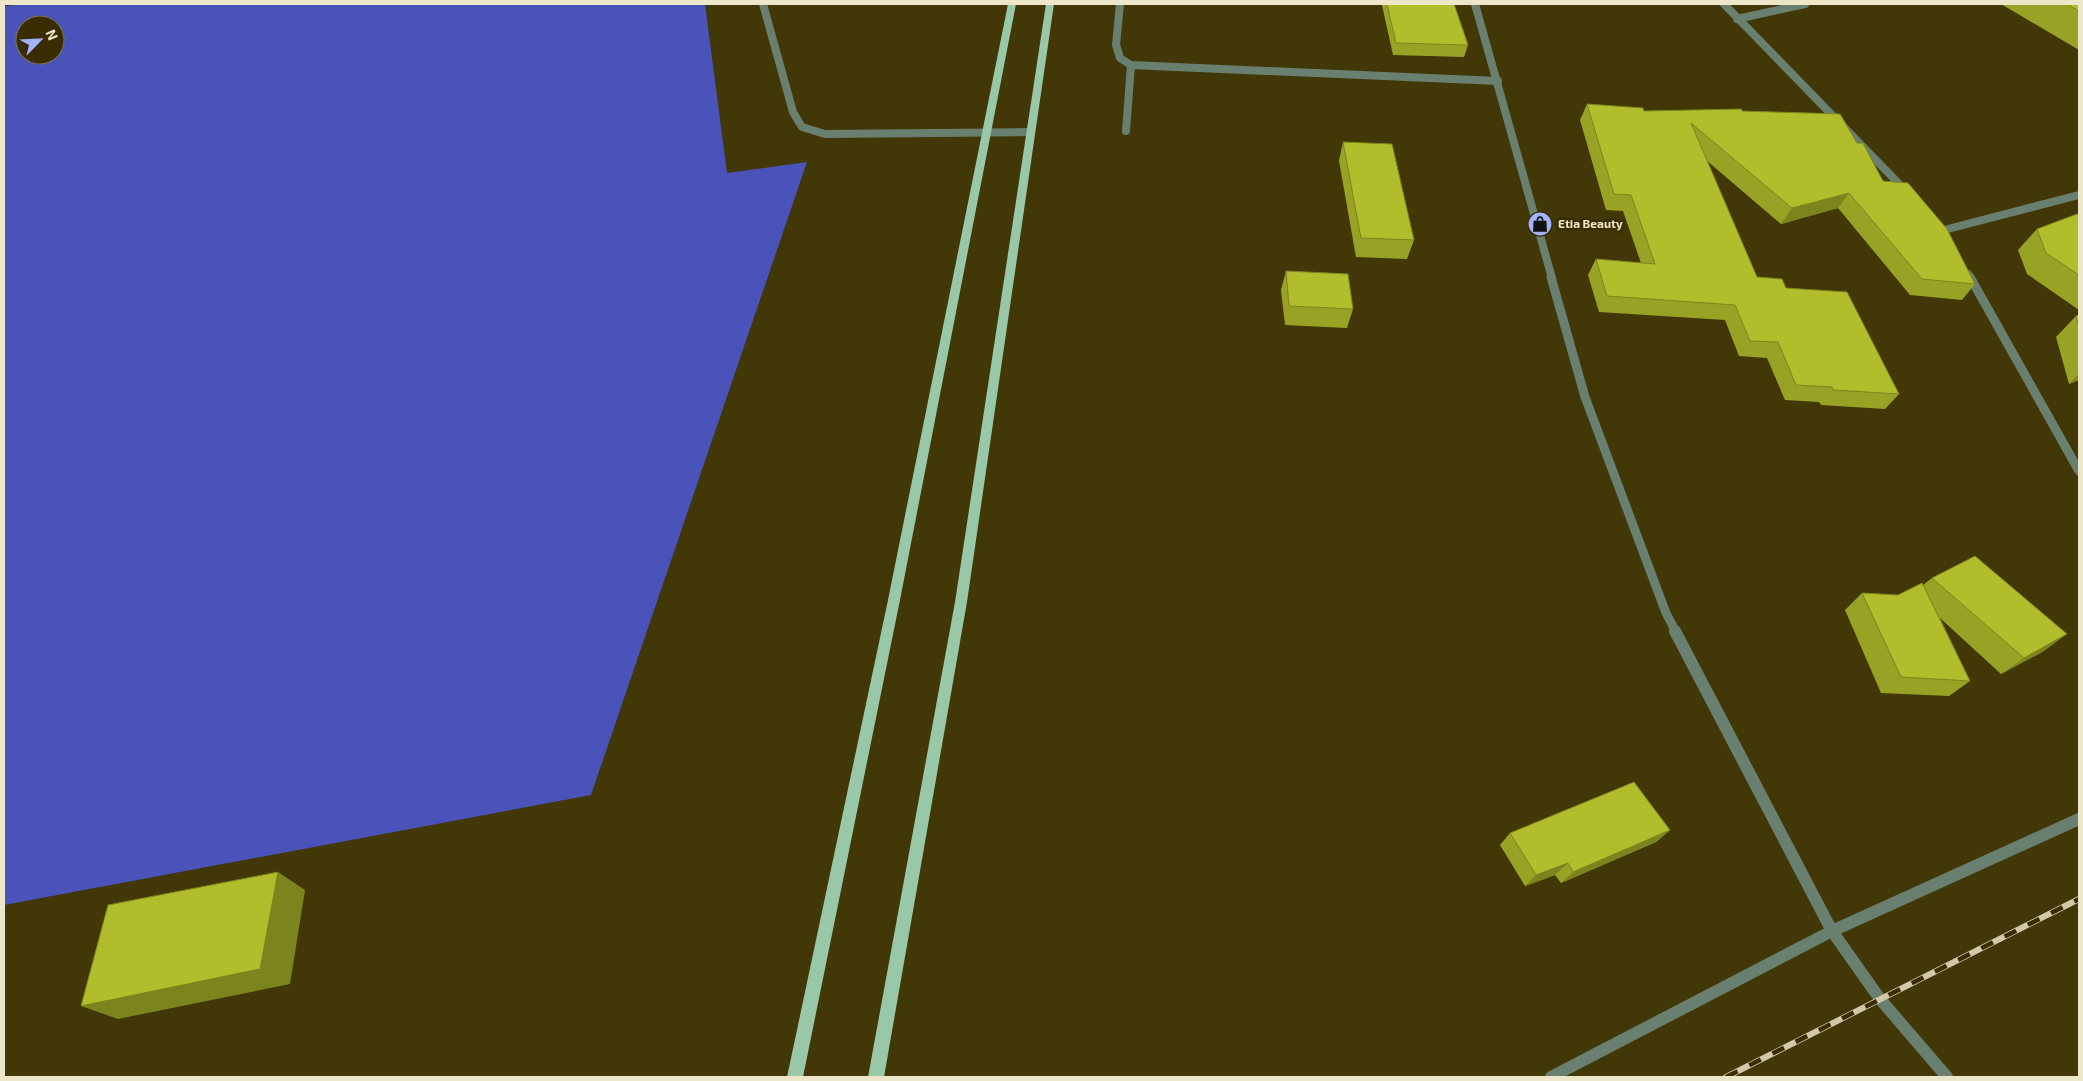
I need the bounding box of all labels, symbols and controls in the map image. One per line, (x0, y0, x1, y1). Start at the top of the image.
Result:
north arrow (15, 15, 65, 65)
text: N (43, 26, 62, 43)
shop icon: Etia Beauty (1527, 211, 1553, 237)
place label: Etia Beauty (1558, 216, 1623, 231)

